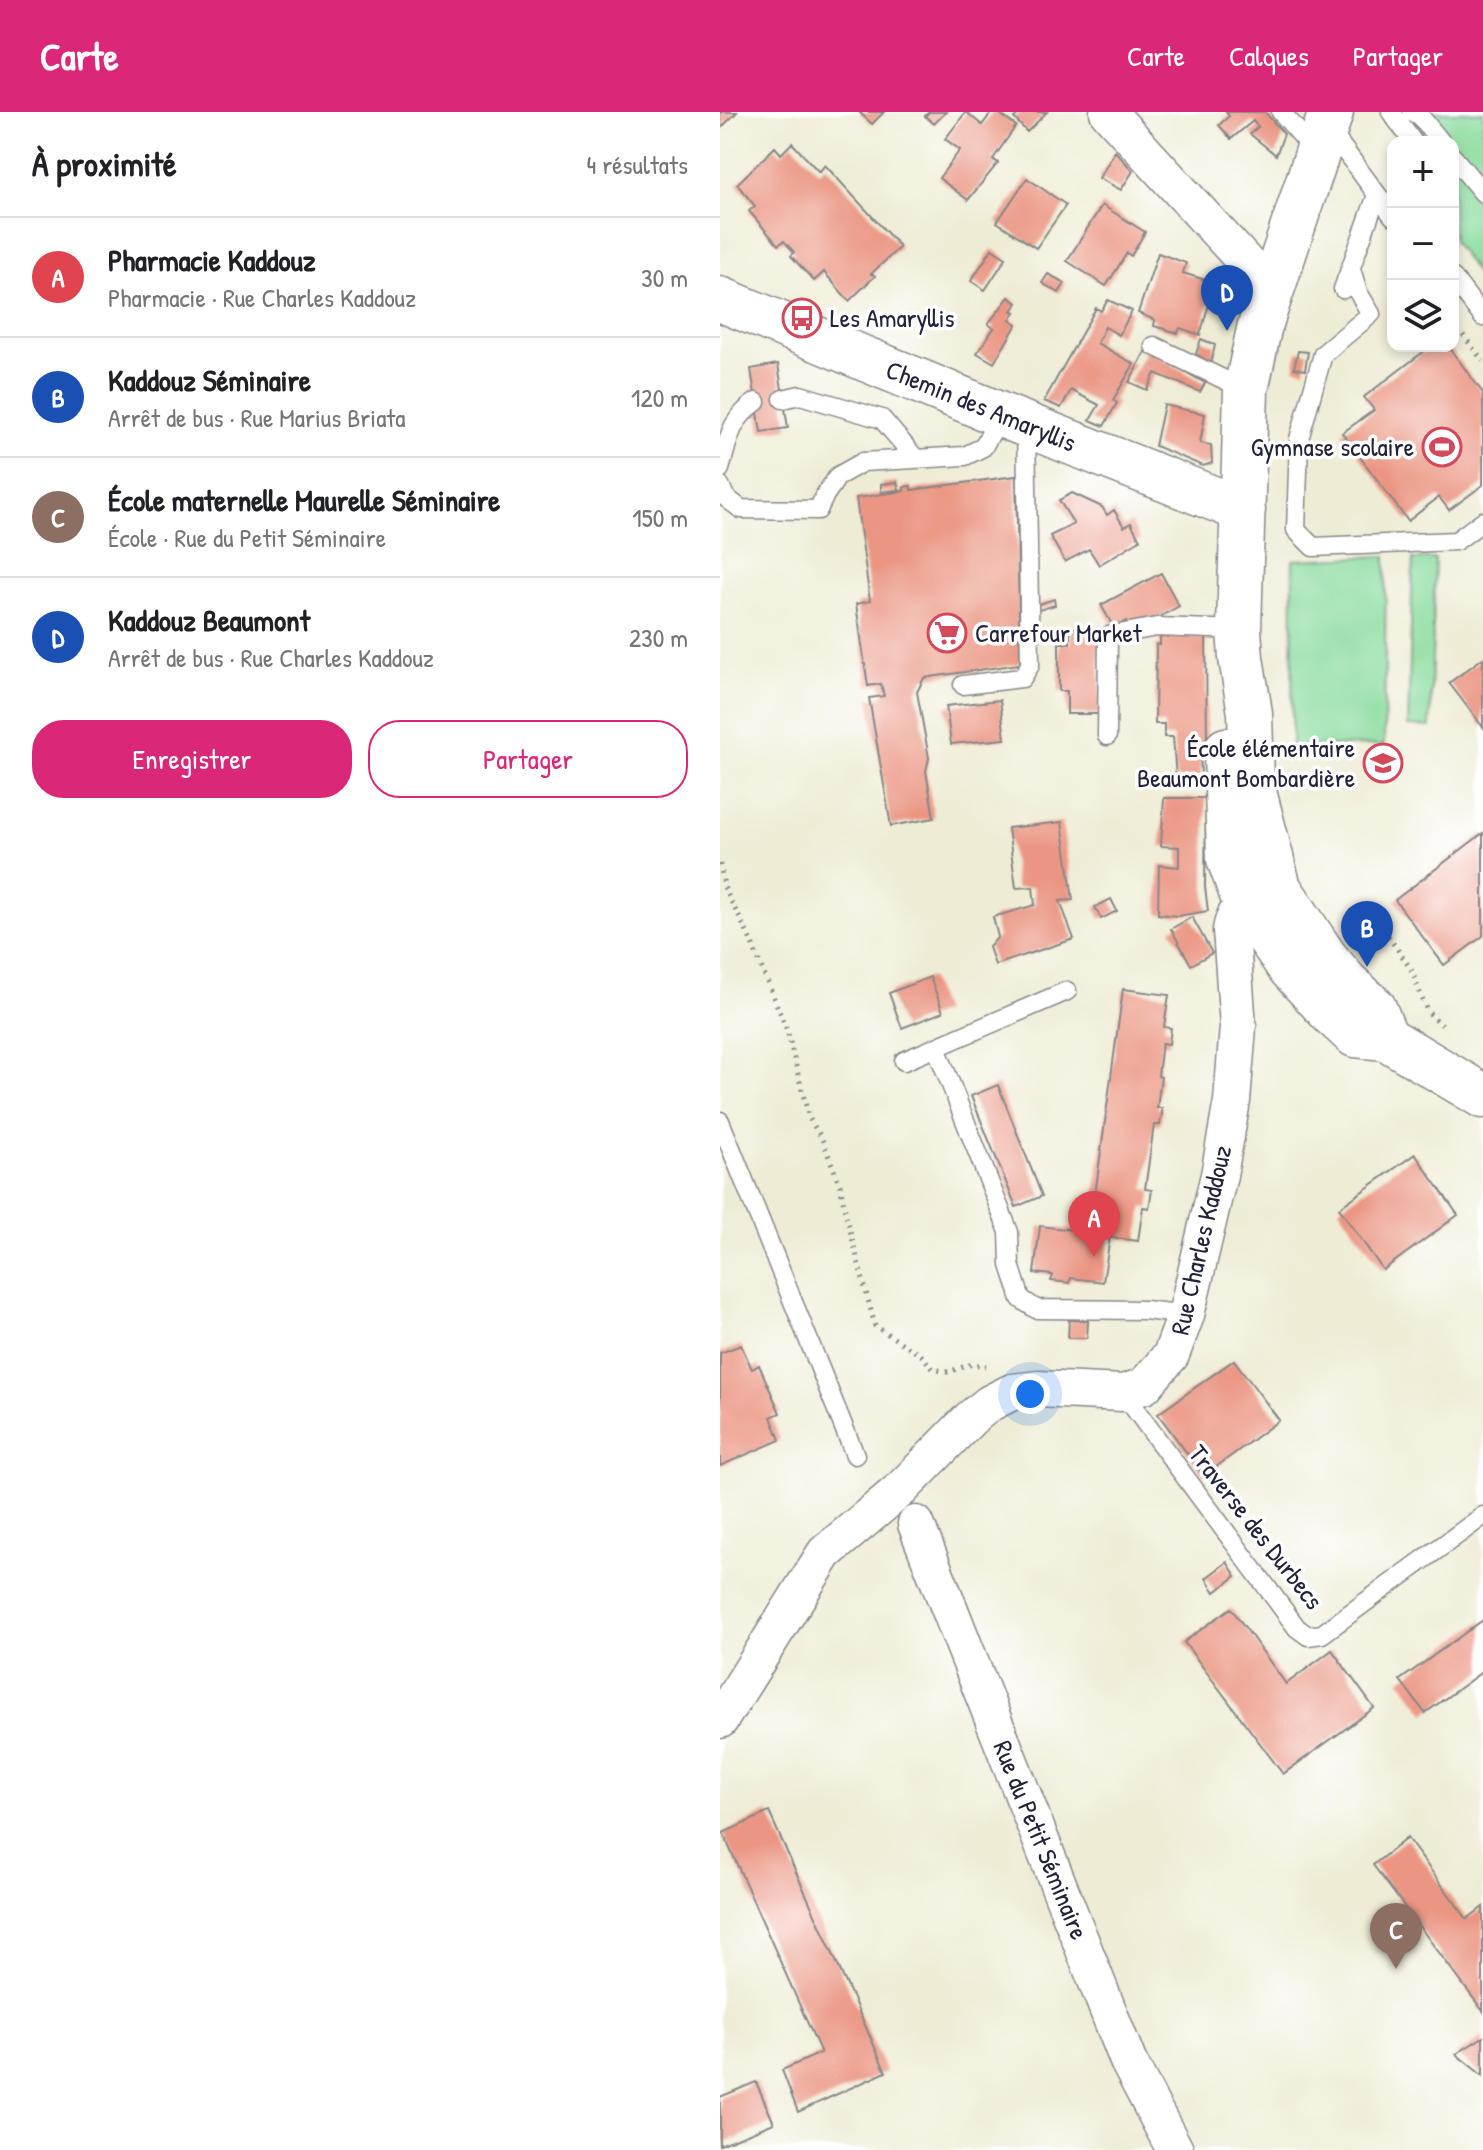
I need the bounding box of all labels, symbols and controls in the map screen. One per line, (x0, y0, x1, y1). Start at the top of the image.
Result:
text: Carte (40, 30, 119, 82)
text: Carte (1127, 37, 1185, 75)
text: Calques (1229, 37, 1309, 75)
text: Partager (1353, 37, 1443, 75)
map controls (1387, 136, 1459, 352)
button: + (1387, 136, 1459, 208)
text: À proximité (32, 141, 177, 187)
text: 4 résultats (586, 147, 688, 182)
button: − (1387, 208, 1459, 280)
text: Pharmacie Kaddouz (108, 240, 315, 280)
text: A (52, 260, 64, 295)
text: 30 m (641, 260, 688, 295)
pin: D (1201, 265, 1253, 331)
text: Pharmacie · Rue Charles Kaddouz (108, 280, 416, 315)
button: layers (1387, 280, 1459, 352)
bus stop icon: Les Amaryllis (781, 297, 823, 339)
place label: Les Amaryllis (830, 300, 955, 335)
street label: Chemin des Amaryllis (881, 352, 1081, 460)
text: Kaddouz Séminaire (108, 360, 311, 400)
text: B (51, 380, 65, 415)
text: 120 m (631, 380, 688, 415)
text: Arrêt de bus · Rue Marius Briata (108, 400, 406, 435)
sports icon: Gymnase scolaire (1421, 426, 1463, 468)
place label: Gymnase scolaire (1251, 429, 1414, 464)
text: École maternelle Maurelle Séminaire (108, 480, 500, 520)
text: C (51, 500, 65, 535)
text: 150 m (632, 500, 688, 535)
text: École · Rue du Petit Séminaire (108, 520, 386, 555)
text: Kaddouz Beaumont (108, 600, 310, 640)
supermarket icon: Carrefour Market (926, 612, 968, 654)
place label: Carrefour Market (975, 615, 1143, 650)
text: D (52, 620, 64, 655)
text: 230 m (629, 620, 688, 655)
text: Arrêt de bus · Rue Charles Kaddouz (108, 640, 434, 675)
button: Enregistrer (32, 720, 352, 798)
button: Partager (368, 720, 688, 798)
place label: École élémentaire Beaumont Bombardière (1137, 730, 1355, 795)
school or university icon: École élémentaire Beaumont Bombardière (1362, 742, 1404, 784)
pin: B (1341, 901, 1393, 967)
street label: Rue Charles Kaddouz (1162, 1142, 1239, 1338)
pin: A (1068, 1191, 1120, 1257)
your location (1010, 1374, 1050, 1414)
street label: Traverse des Durbecs (1181, 1437, 1332, 1616)
street label: Rue du Petit Séminaire (986, 1735, 1097, 1944)
pin: C (1370, 1903, 1422, 1969)

